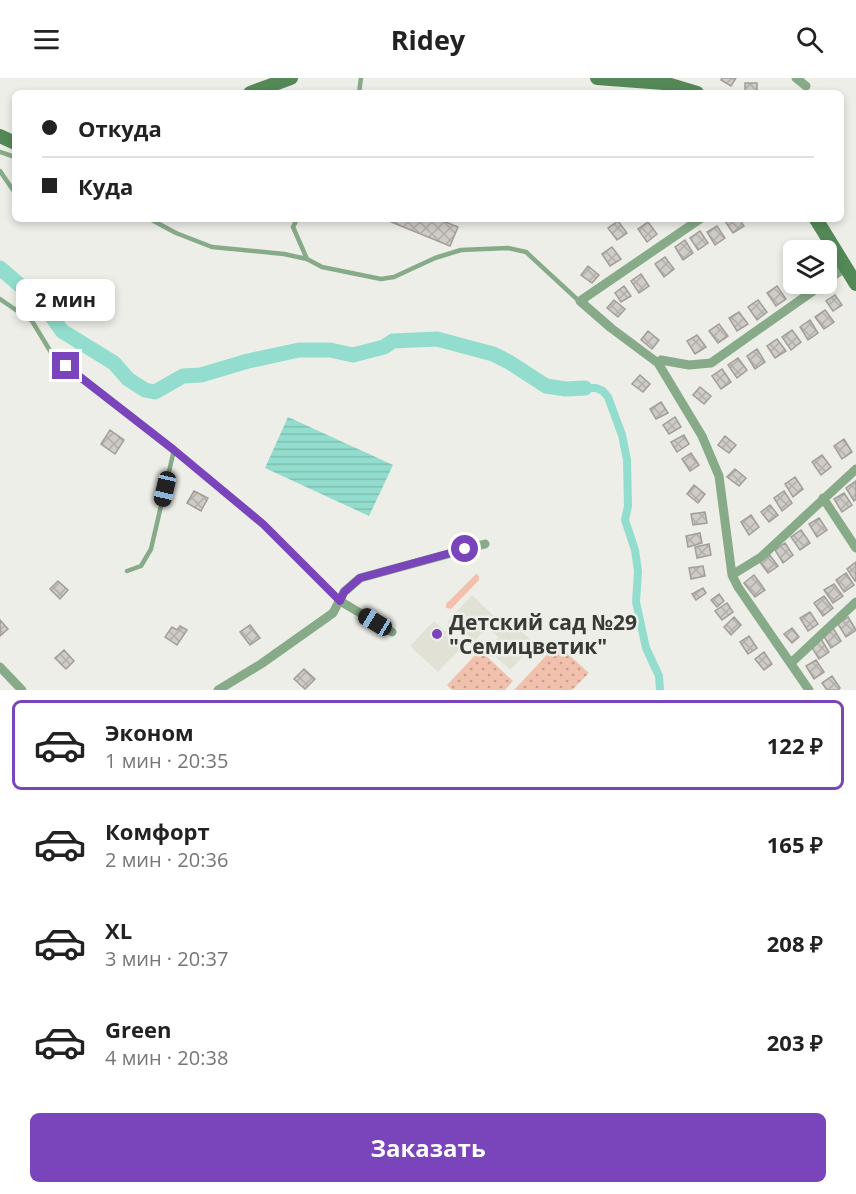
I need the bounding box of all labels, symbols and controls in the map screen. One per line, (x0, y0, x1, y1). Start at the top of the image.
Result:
text: Ridey (391, 21, 465, 58)
icon: menu (30, 23, 63, 56)
icon: search (793, 23, 826, 56)
text: Откуда (78, 113, 162, 143)
text: Куда (78, 171, 133, 201)
map controls (783, 240, 837, 294)
button: layers (783, 240, 837, 294)
callout: 2 мин (16, 279, 116, 321)
text: 2 мин (35, 286, 96, 313)
route end (52, 352, 79, 379)
car (152, 469, 178, 509)
route start (451, 535, 478, 562)
car (355, 605, 395, 639)
place label: Детский сад №29 "Семицветик" (449, 608, 637, 660)
marker: Детский сад №29 "Семицветик" (430, 627, 444, 641)
text: Эконом (105, 717, 194, 747)
icon: car (33, 718, 87, 772)
text: 122 ₽ (767, 730, 823, 760)
text: 1 мин · 20:35 (105, 747, 228, 774)
text: Комфорт (105, 816, 210, 846)
icon: car (33, 817, 87, 871)
text: 165 ₽ (767, 829, 823, 859)
text: 2 мин · 20:36 (105, 846, 228, 873)
text: XL (105, 915, 132, 945)
icon: car (33, 916, 87, 970)
text: 208 ₽ (767, 928, 823, 958)
text: 3 мин · 20:37 (105, 945, 228, 972)
text: Green (105, 1014, 171, 1044)
icon: car (33, 1015, 87, 1069)
text: 203 ₽ (767, 1027, 823, 1057)
text: 4 мин · 20:38 (105, 1044, 228, 1071)
button: Заказать (30, 1113, 826, 1182)

